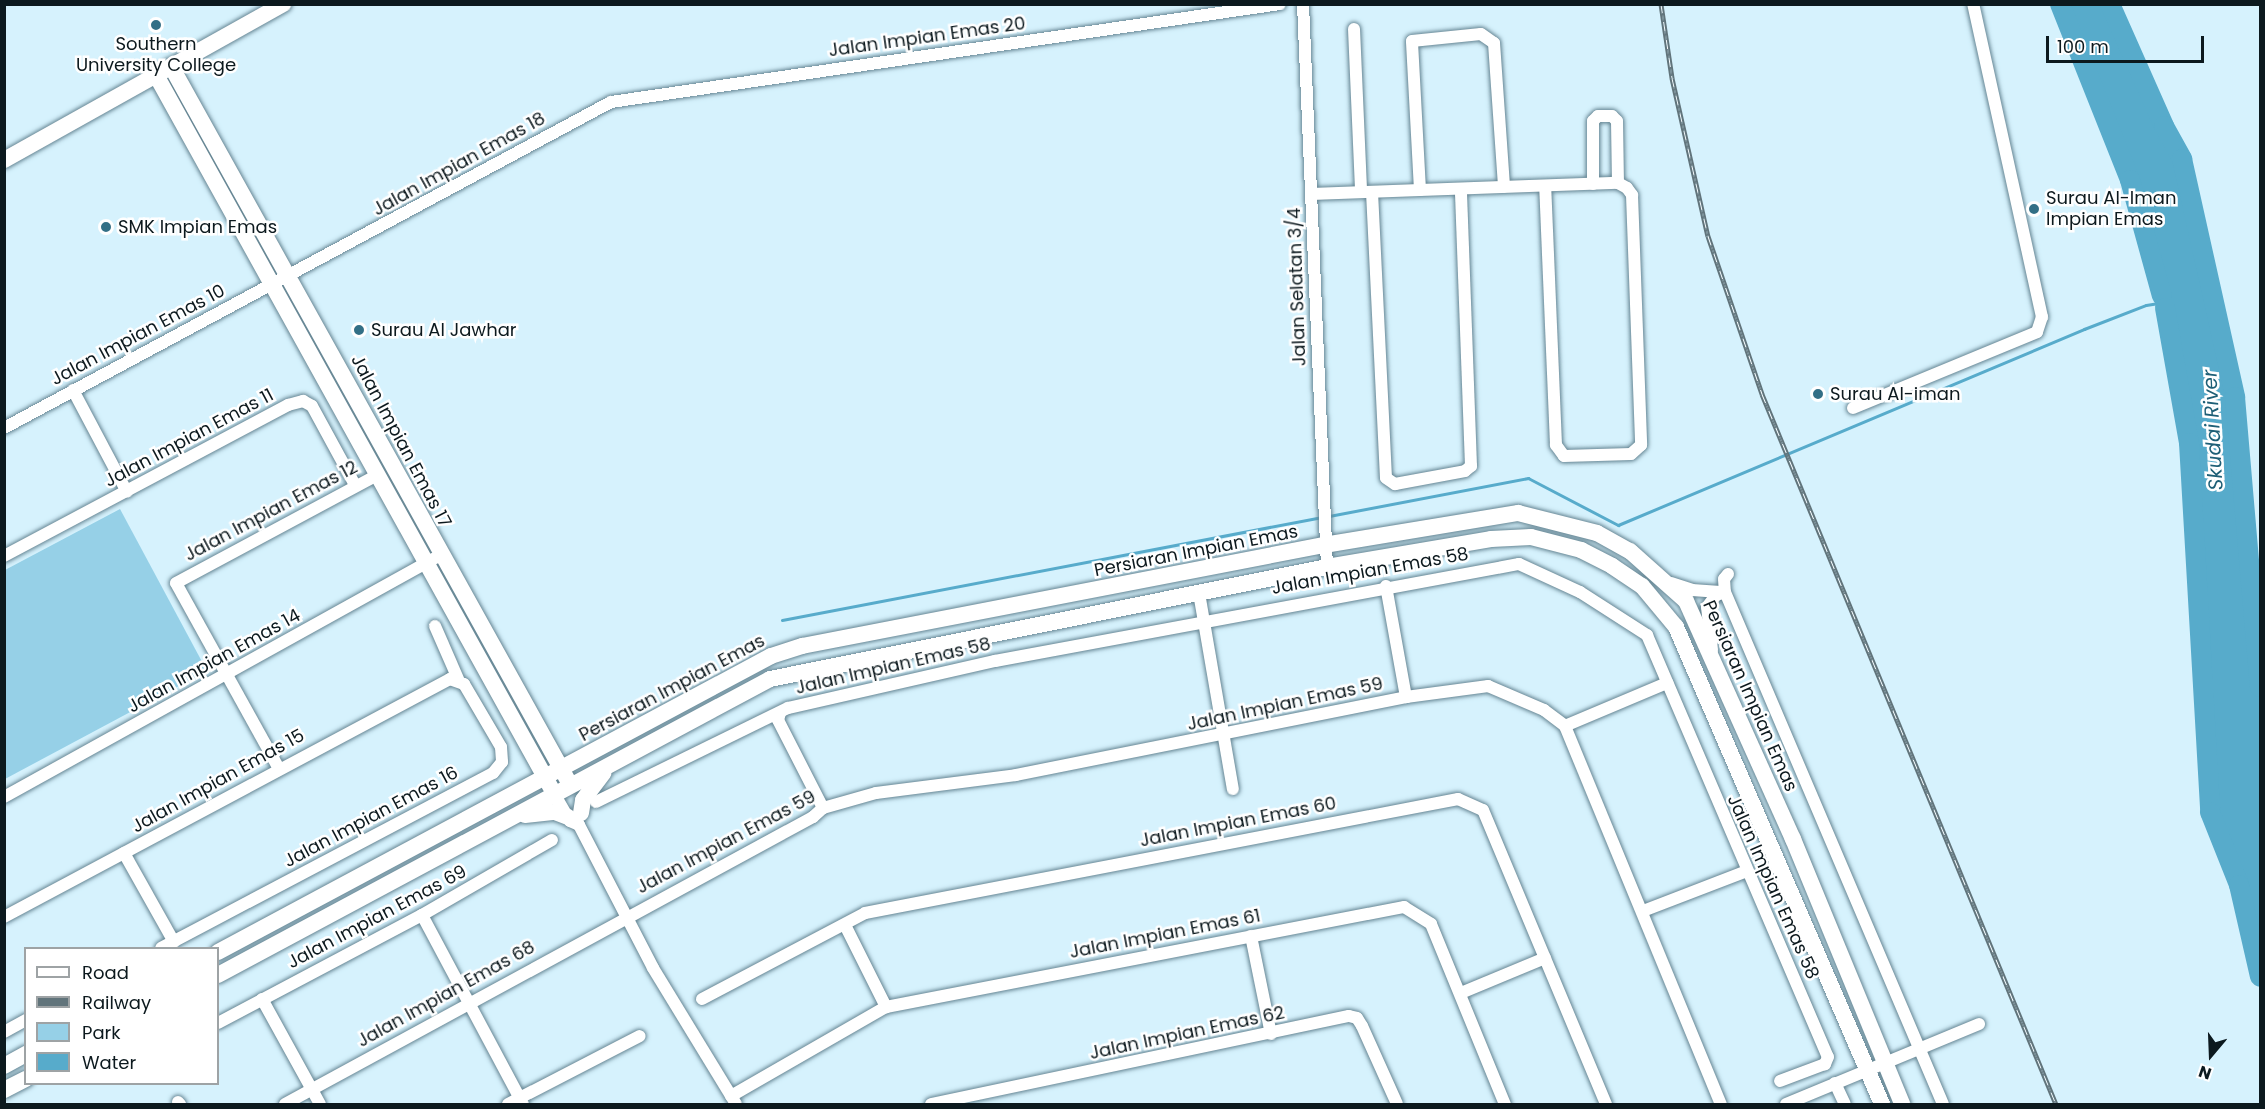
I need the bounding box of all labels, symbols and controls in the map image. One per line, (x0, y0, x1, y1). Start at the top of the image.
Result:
street label: Jalan Impian Emas 20 (827, 12, 1027, 62)
marker: Southern University College (149, 18, 163, 32)
scale bar (2049, 24, 2206, 62)
place label: Southern University College (76, 34, 236, 76)
text: 100 m (2057, 34, 2109, 59)
street label: Jalan Impian Emas 18 (369, 108, 549, 220)
place label: Surau Al-Iman Impian Emas (2046, 188, 2176, 230)
marker: Surau Al-Iman Impian Emas (2027, 202, 2041, 216)
street label: Jalan Selatan 3/4 (1283, 207, 1311, 367)
place label: SMK Impian Emas (118, 216, 277, 238)
marker: SMK Impian Emas (99, 220, 113, 234)
street label: Jalan Impian Emas 10 (47, 280, 229, 390)
place label: Surau Al Jawhar (371, 319, 517, 341)
marker: Surau Al Jawhar (352, 323, 366, 337)
street label: Jalan Impian Emas 17 (346, 351, 456, 531)
water label: Skudai River (2198, 369, 2228, 491)
place label: Surau Al-iman (1830, 383, 1960, 405)
street label: Jalan Impian Emas 11 (101, 384, 277, 492)
marker: Surau Al-iman (1811, 387, 1825, 401)
street label: Jalan Impian Emas 12 (181, 456, 361, 566)
street label: Persiaran Impian Emas (1092, 521, 1300, 581)
street label: Jalan Impian Emas 58 (1270, 543, 1470, 599)
street label: Persiaran Impian Emas (1698, 597, 1802, 795)
street label: Jalan Impian Emas 14 (124, 605, 304, 717)
street label: Persiaran Impian Emas (576, 630, 768, 746)
street label: Jalan Impian Emas 58 (793, 633, 993, 699)
street label: Jalan Impian Emas 59 (1185, 673, 1385, 735)
street label: Jalan Impian Emas 15 (128, 725, 308, 837)
street label: Jalan Impian Emas 16 (280, 762, 462, 872)
street label: Jalan Impian Emas 59 (633, 786, 819, 898)
street label: Jalan Impian Emas 58 (1723, 791, 1823, 983)
street label: Jalan Impian Emas 60 (1138, 792, 1338, 852)
street label: Jalan Impian Emas 69 (284, 861, 470, 973)
street label: Jalan Impian Emas 61 (1068, 905, 1262, 963)
street label: Jalan Impian Emas 68 (353, 936, 539, 1052)
legend (24, 947, 219, 1085)
text: Road (82, 960, 129, 985)
text: Railway (82, 990, 151, 1015)
street label: Jalan Impian Emas 62 (1088, 1002, 1286, 1064)
text: Park (82, 1020, 121, 1045)
north arrow (2181, 1025, 2241, 1085)
text: Water (82, 1050, 136, 1075)
text: N (2196, 1060, 2214, 1085)

